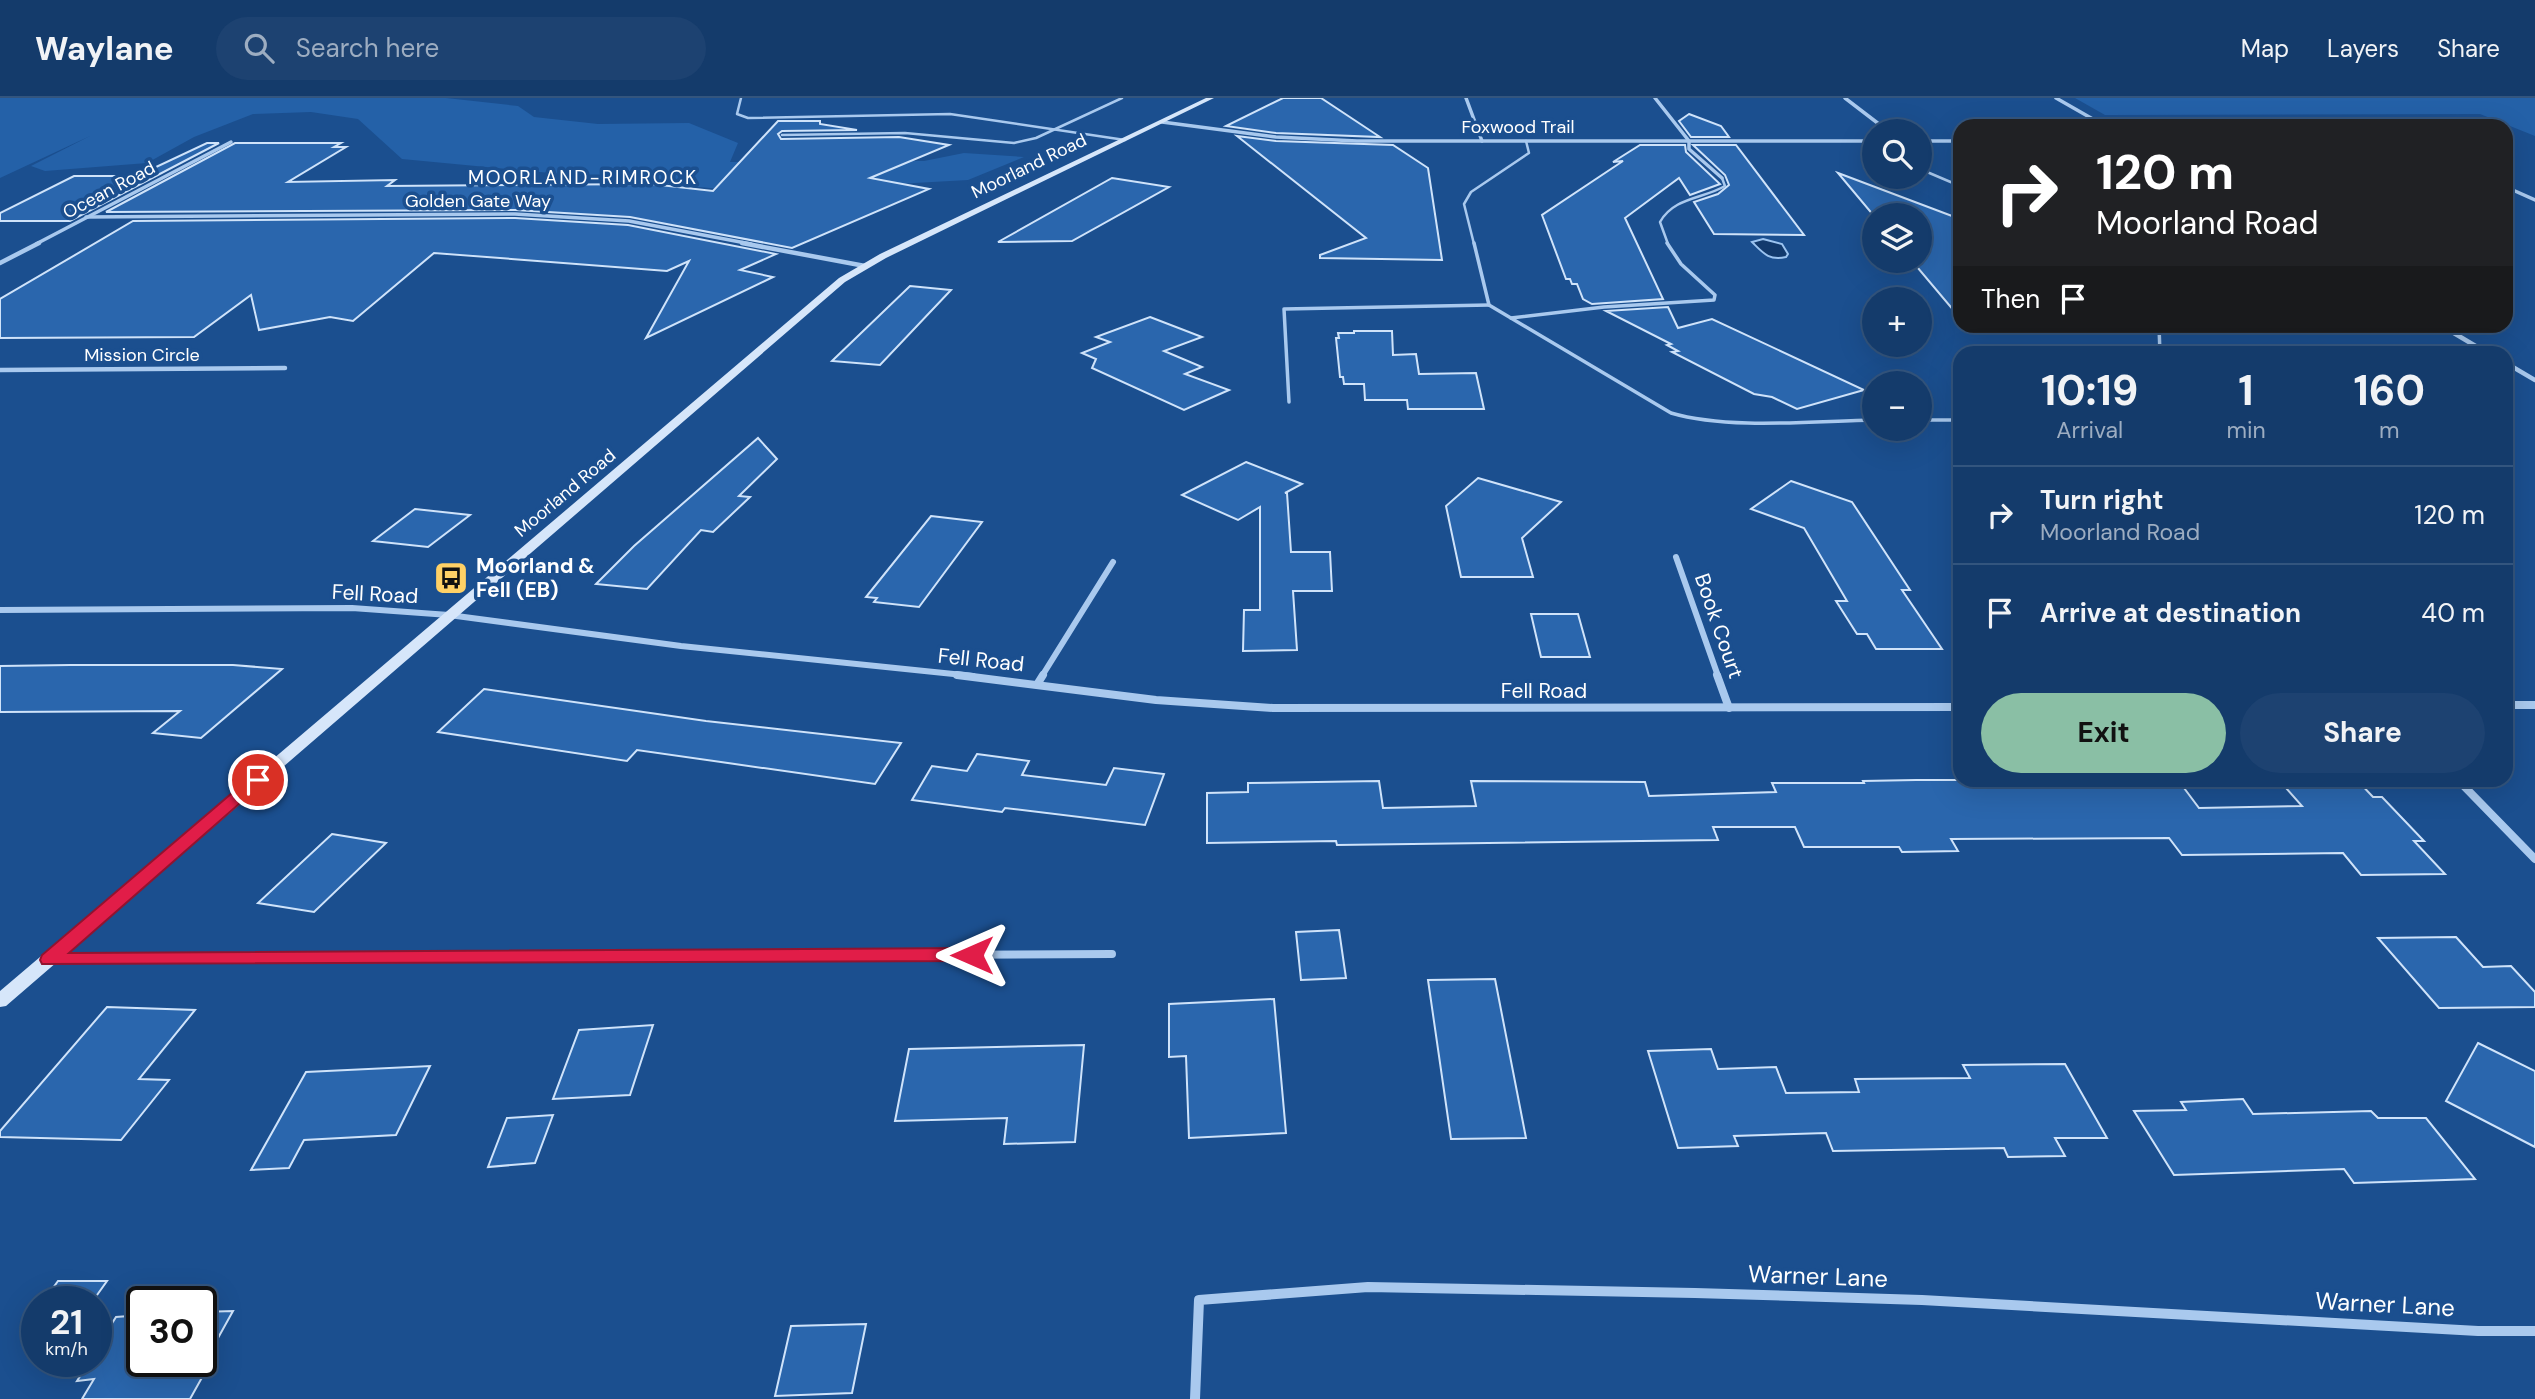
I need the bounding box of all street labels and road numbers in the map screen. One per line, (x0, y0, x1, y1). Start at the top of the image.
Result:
street label: Foxwood Trail (1461, 115, 1575, 139)
street label: Moorland Road (967, 128, 1091, 204)
street label: Ocean Road (59, 156, 159, 224)
street label: Golden Gate Way (405, 189, 551, 213)
street label: Mission Circle (84, 343, 200, 367)
street label: Moorland Road (509, 444, 621, 542)
street label: Book Court (1688, 570, 1750, 682)
street label: Fell Road (331, 578, 419, 610)
street label: Fell Road (936, 642, 1026, 678)
street label: Fell Road (1501, 677, 1587, 705)
street label: Warner Lane (1748, 1258, 1888, 1294)
street label: Warner Lane (2314, 1285, 2456, 1323)

